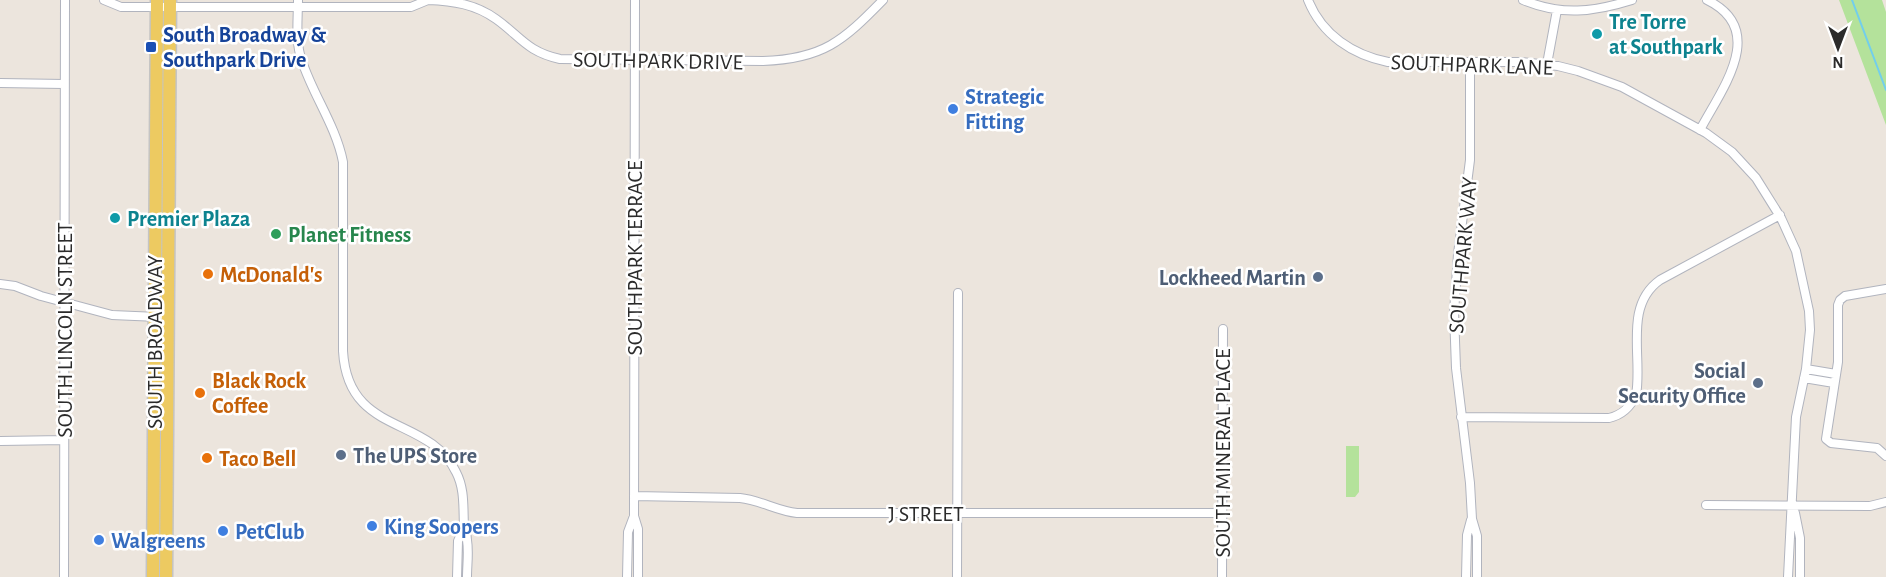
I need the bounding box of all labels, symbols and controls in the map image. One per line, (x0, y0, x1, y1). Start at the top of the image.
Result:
place label: Tre Torre at Southpark (1609, 11, 1723, 58)
north arrow (1808, 18, 1868, 78)
place label: South Broadway & Southpark Drive (163, 24, 326, 71)
marker: Tre Torre at Southpark (1590, 27, 1604, 41)
marker: South Broadway & Southpark Drive (144, 40, 158, 54)
street label: SOUTHPARK DRIVE (573, 49, 743, 73)
street label: SOUTHPARK LANE (1390, 51, 1554, 79)
text: N (1832, 54, 1844, 70)
place label: Strategic Fitting (965, 86, 1045, 133)
marker: Strategic Fitting (946, 102, 960, 116)
street label: SOUTHPARK TERRACE (624, 160, 646, 356)
street label: SOUTHPARK WAY (1445, 175, 1481, 334)
place label: Premier Plaza (127, 208, 251, 230)
marker: Premier Plaza (108, 211, 122, 225)
street label: SOUTH LINCOLN STREET (54, 222, 76, 438)
place label: Planet Fitness (288, 224, 411, 246)
marker: Planet Fitness (269, 227, 283, 241)
street label: SOUTH BROADWAY (144, 255, 166, 429)
place label: McDonald's (220, 264, 322, 286)
marker: McDonald's (201, 267, 215, 281)
place label: Lockheed Martin (1159, 267, 1306, 289)
marker: Lockheed Martin (1311, 270, 1325, 284)
street label: SOUTH MINERAL PLACE (1212, 348, 1234, 558)
place label: Social Security Office (1618, 360, 1746, 408)
place label: Black Rock Coffee (212, 370, 306, 417)
marker: Social Security Office (1751, 376, 1765, 390)
marker: Black Rock Coffee (193, 386, 207, 400)
place label: The UPS Store (353, 445, 477, 467)
place label: Taco Bell (219, 448, 296, 470)
marker: The UPS Store (334, 448, 348, 462)
marker: Taco Bell (200, 451, 214, 465)
street label: J STREET (888, 503, 964, 525)
place label: King Soopers (384, 516, 499, 538)
marker: King Soopers (365, 519, 379, 533)
place label: PetClub (235, 521, 305, 543)
marker: PetClub (216, 524, 230, 538)
place label: Walgreens (111, 530, 206, 552)
marker: Walgreens (92, 533, 106, 547)

